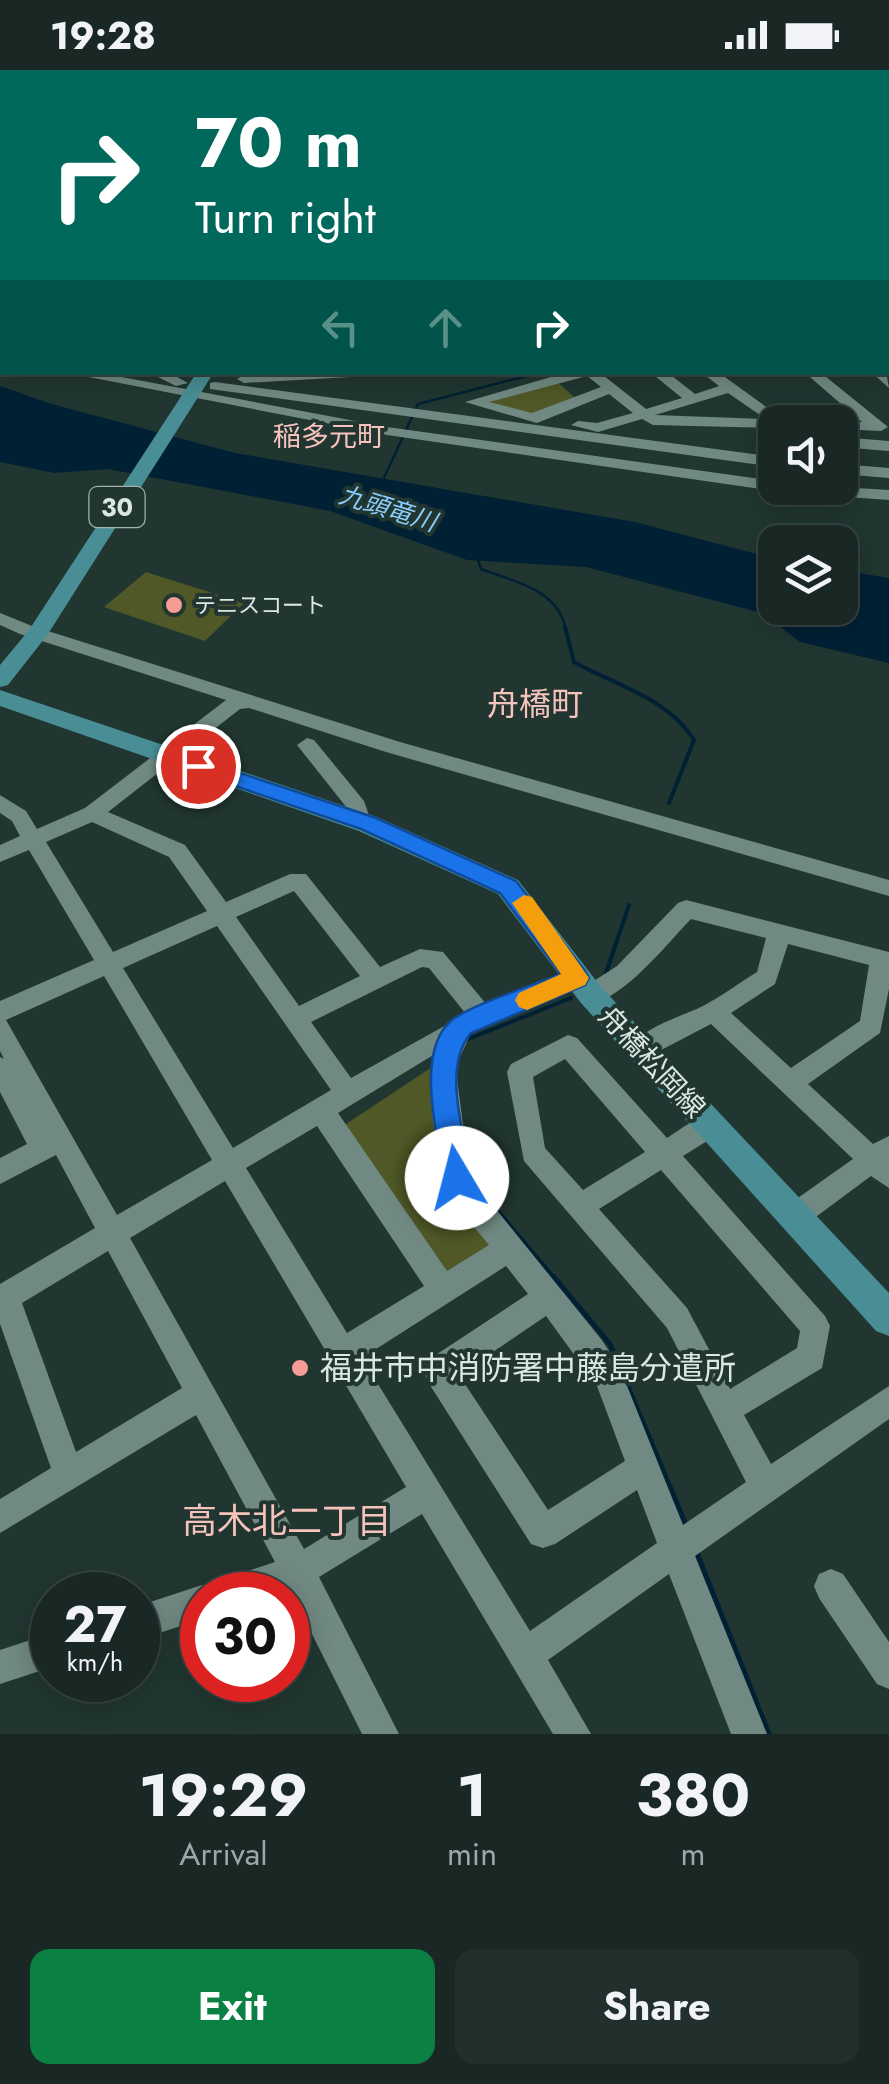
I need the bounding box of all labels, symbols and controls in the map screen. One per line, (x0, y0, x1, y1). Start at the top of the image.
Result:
text: 19:28 (50, 8, 156, 63)
text: 70 m (195, 92, 362, 193)
icon: right (30, 110, 160, 240)
text: Turn right (195, 185, 376, 250)
icon: left (313, 300, 368, 355)
icon: ahead (418, 300, 473, 355)
icon: right (523, 300, 578, 355)
map controls (758, 405, 858, 625)
button: sound (758, 405, 858, 505)
district label: 稲多元町 (273, 416, 385, 457)
water label: 九頭竜川 (335, 476, 444, 541)
road number: 30 (90, 487, 144, 527)
button: layers (758, 525, 858, 625)
place label: テニスコート (194, 589, 326, 621)
marker: テニスコート (163, 594, 185, 616)
district label: 舟橋町 (487, 681, 583, 727)
pin (156, 724, 241, 809)
icon: arrive (171, 739, 226, 794)
street label: 舟橋松岡線 (589, 997, 715, 1127)
position arrow (405, 1126, 509, 1230)
place label: 福井市中消防署中藤島分遣所 (320, 1345, 736, 1391)
marker: 福井市中消防署中藤島分遣所 (289, 1357, 311, 1379)
district label: 高木北二丁目 (182, 1496, 392, 1546)
speed limit sign: 30 (180, 1572, 310, 1702)
text: 27 (64, 1588, 126, 1661)
text: km/h (67, 1644, 123, 1680)
text: 19:29 (139, 1752, 308, 1839)
text: 1 (457, 1752, 487, 1839)
text: 380 (636, 1752, 750, 1839)
text: Arrival (179, 1831, 268, 1877)
text: min (447, 1831, 497, 1877)
text: m (680, 1831, 705, 1877)
button: Exit (30, 1949, 435, 2064)
button: Share (455, 1949, 859, 2064)

